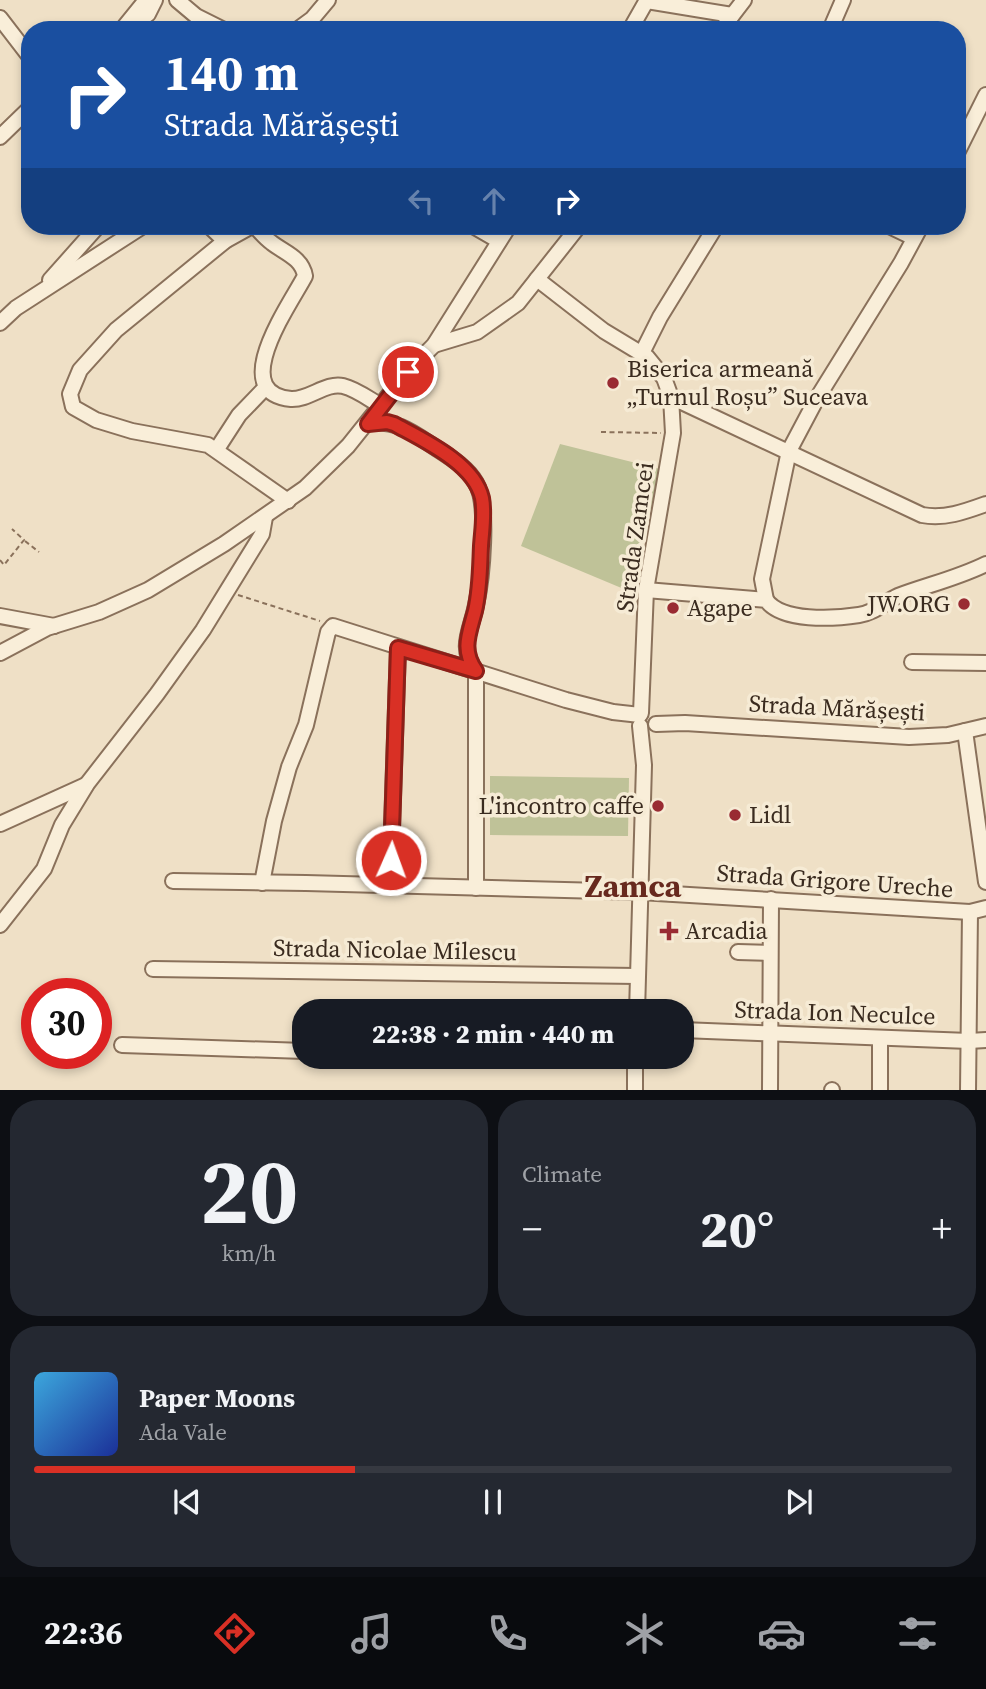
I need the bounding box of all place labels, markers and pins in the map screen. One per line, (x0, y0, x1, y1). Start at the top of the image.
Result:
pin (378, 342, 438, 402)
place label: Biserica armeană „Turnul Roșu” Suceava (627, 352, 869, 413)
marker: Biserica armeană „Turnul Roșu” Suceava (605, 375, 621, 391)
place label: JW.ORG (866, 587, 951, 620)
place label: Agape (687, 591, 753, 624)
marker: JW.ORG (956, 596, 972, 612)
marker: Agape (665, 600, 681, 616)
place label: L'incontro caffe (479, 789, 644, 822)
marker: L'incontro caffe (650, 798, 666, 814)
place label: Lidl (749, 798, 791, 831)
marker: Lidl (727, 807, 743, 823)
place label: Arcadia (685, 914, 769, 947)
marker: Arcadia (659, 921, 679, 941)

